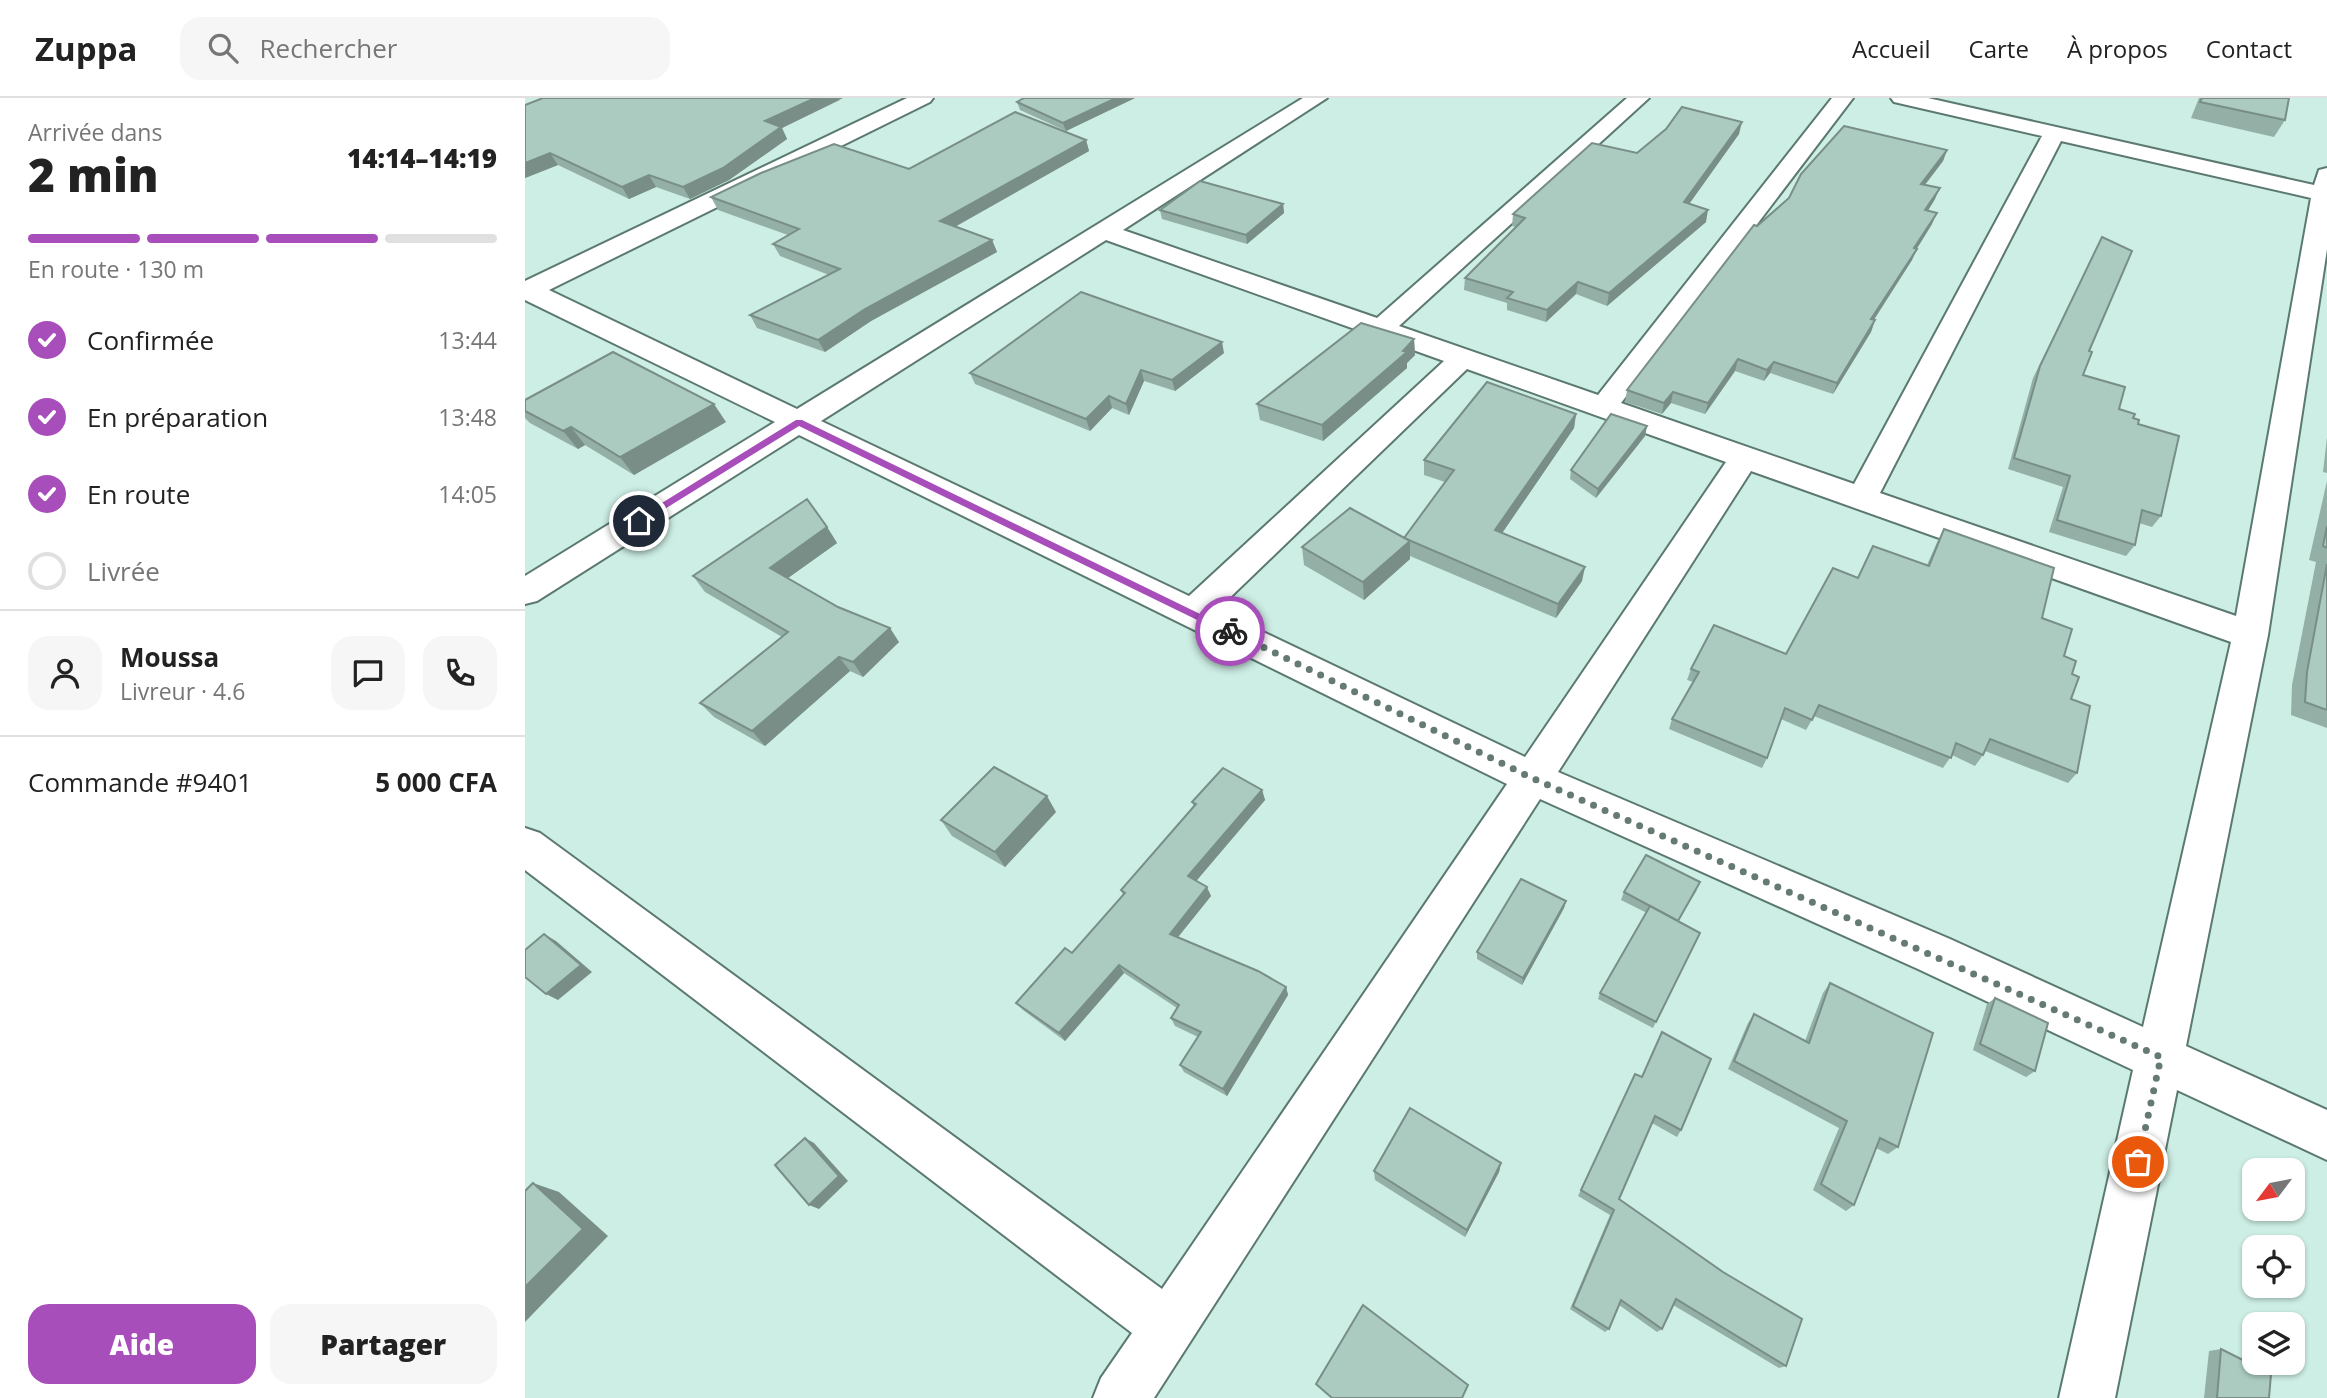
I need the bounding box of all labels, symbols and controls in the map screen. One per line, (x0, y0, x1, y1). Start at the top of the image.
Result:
search box (180, 17, 670, 80)
text: Zuppa (35, 26, 138, 71)
icon: search (204, 29, 242, 67)
text: Rechercher (260, 30, 397, 66)
text: Accueil (1852, 32, 1931, 65)
text: Carte (1969, 32, 2029, 65)
text: À propos (2067, 32, 2168, 65)
text: Contact (2206, 32, 2292, 65)
text: Arrivée dans (28, 116, 162, 148)
text: 14:14–14:19 (347, 140, 497, 176)
text: 2 min (28, 143, 159, 205)
text: En route · 130 m (28, 253, 204, 285)
icon: check (28, 321, 66, 359)
text: Confirmée (87, 322, 214, 358)
text: 13:44 (438, 324, 497, 356)
icon: check (28, 398, 66, 436)
text: En préparation (87, 399, 268, 435)
text: 13:48 (438, 401, 497, 433)
icon: check (28, 475, 66, 513)
text: En route (87, 476, 190, 512)
text: 14:05 (438, 478, 497, 510)
pin (609, 491, 669, 551)
icon: home (620, 502, 658, 540)
text: Livrée (87, 553, 160, 589)
courier (1195, 596, 1265, 666)
icon: bike (1211, 612, 1249, 650)
button: person (28, 636, 102, 710)
button: chat (331, 636, 405, 710)
button: phone (423, 636, 497, 710)
text: Moussa (120, 639, 219, 675)
text: Livreur · 4.6 (120, 675, 245, 707)
text: Commande #9401 (28, 764, 252, 800)
text: 5 000 CFA (375, 764, 497, 800)
pin (2108, 1132, 2168, 1192)
icon: bag (2119, 1143, 2157, 1181)
north arrow (2242, 1158, 2305, 1222)
map controls (2242, 1158, 2305, 1375)
button: locate (2242, 1235, 2305, 1298)
button: Aide (28, 1304, 256, 1384)
button: Partager (270, 1304, 497, 1384)
button: layers (2242, 1312, 2305, 1375)

